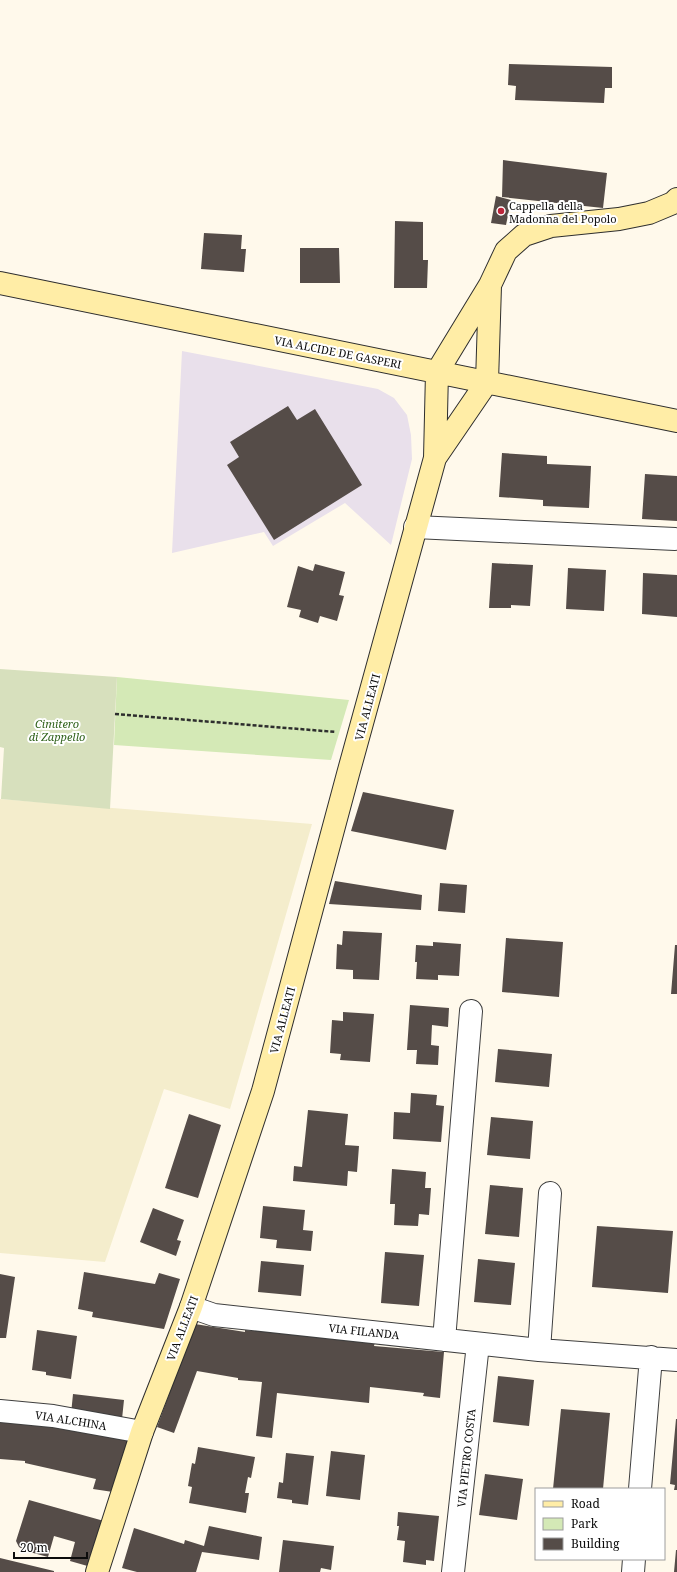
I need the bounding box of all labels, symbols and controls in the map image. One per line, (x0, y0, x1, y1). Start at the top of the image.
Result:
place label: Cappella della Madonna del Popolo (509, 198, 617, 226)
marker: Cappella della Madonna del Popolo (496, 206, 506, 216)
street label: VIA ALCIDE DE GASPERI (273, 332, 403, 372)
street label: VIA ALLEATI (351, 672, 383, 742)
park label: Cimitero di Zappello (29, 716, 85, 744)
street label: VIA ALLEATI (266, 985, 298, 1055)
street label: VIA ALLEATI (163, 1293, 201, 1363)
street label: VIA FILANDA (328, 1320, 400, 1342)
street label: VIA ALCHINA (34, 1407, 108, 1433)
street label: VIA PIETRO COSTA (453, 1408, 479, 1508)
legend (535, 1488, 665, 1560)
text: Road (571, 1495, 601, 1512)
text: Park (571, 1515, 599, 1532)
scale bar (14, 1534, 87, 1560)
text: Building (571, 1535, 620, 1552)
text: 20 m (20, 1539, 48, 1556)

